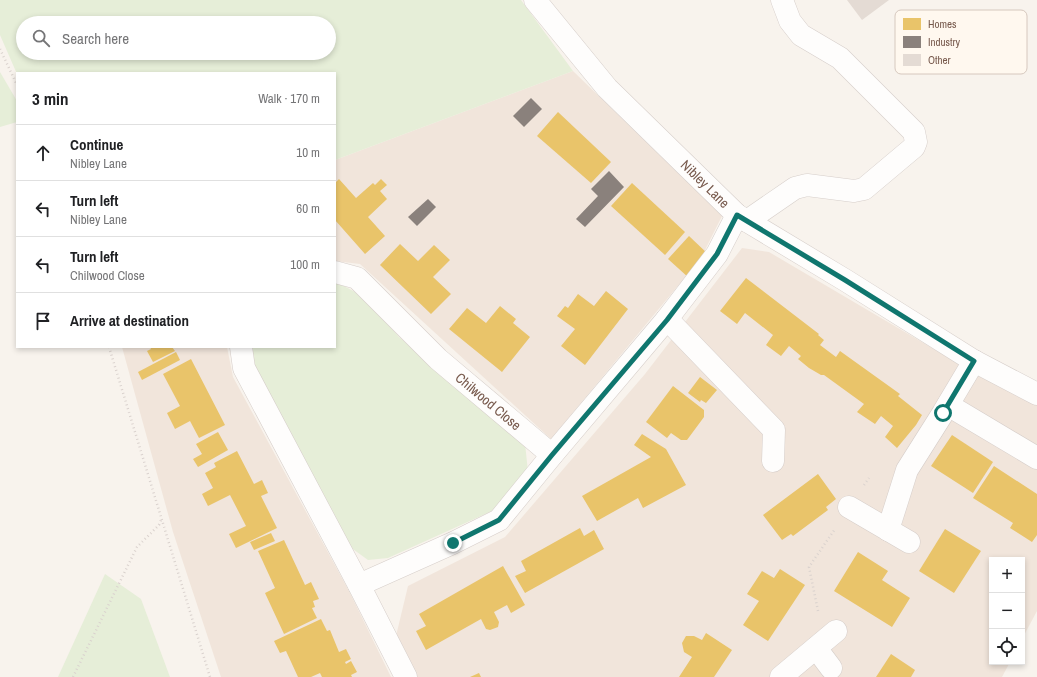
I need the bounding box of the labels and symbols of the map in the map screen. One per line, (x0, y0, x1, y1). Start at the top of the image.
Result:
legend (895, 10, 1027, 74)
text: Homes (928, 17, 957, 31)
text: Industry (928, 35, 961, 49)
text: Other (928, 53, 951, 67)
street label: Nibley Lane (677, 156, 733, 212)
street label: Chilwood Close (452, 368, 525, 434)
route start (934, 404, 952, 422)
route end (444, 534, 462, 552)

